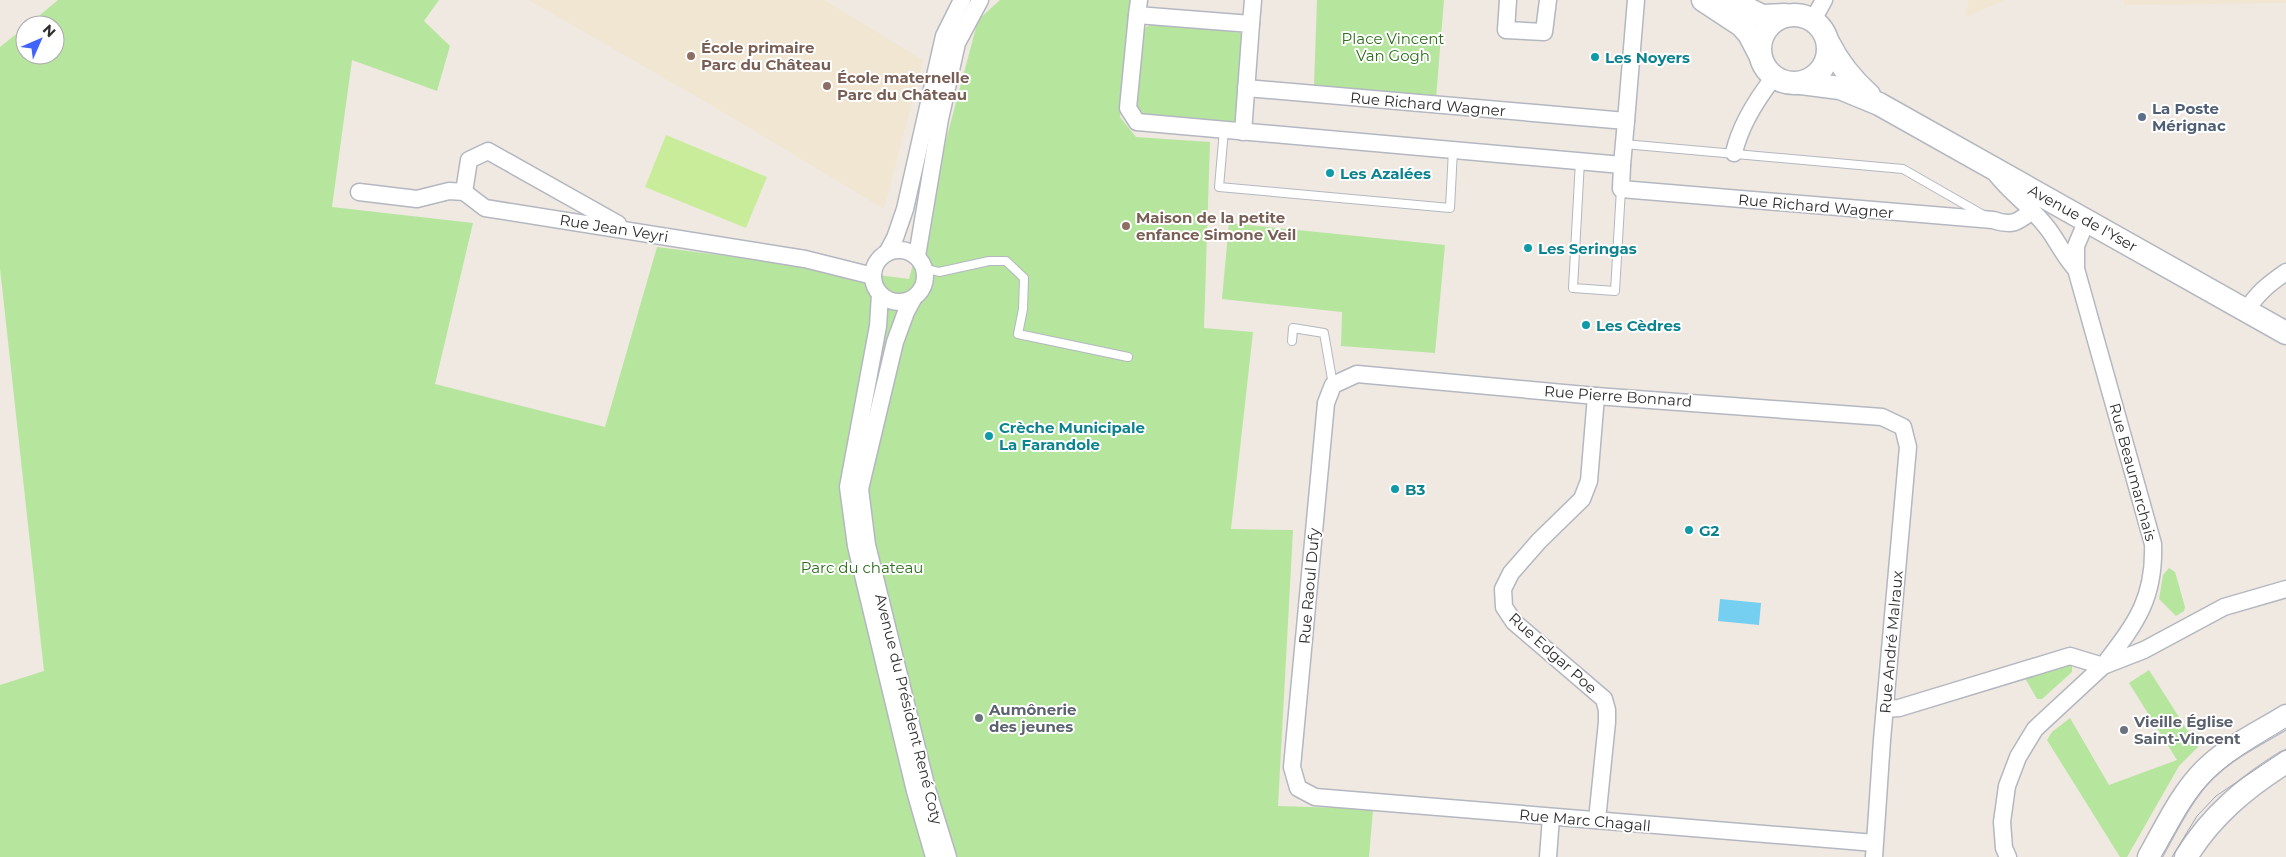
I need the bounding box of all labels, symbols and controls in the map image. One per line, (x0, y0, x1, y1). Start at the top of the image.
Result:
north arrow (15, 15, 65, 65)
text: N (39, 20, 60, 41)
park label: Place Vincent Van Gogh (1342, 29, 1444, 65)
place label: École primaire Parc du Château (701, 38, 831, 74)
place label: Les Noyers (1605, 48, 1690, 67)
marker: École primaire Parc du Château (685, 50, 697, 62)
marker: Les Noyers (1589, 51, 1601, 63)
place label: École maternelle Parc du Château (837, 68, 969, 104)
marker: École maternelle Parc du Château (821, 80, 833, 92)
street label: Rue Richard Wagner (1349, 88, 1507, 120)
place label: La Poste Mérignac (2152, 99, 2226, 135)
marker: La Poste Mérignac (2136, 111, 2148, 123)
place label: Les Azalées (1340, 164, 1431, 183)
marker: Les Azalées (1324, 167, 1336, 179)
street label: Avenue de l'Yser (2025, 180, 2141, 256)
street label: Rue Richard Wagner (1737, 190, 1895, 222)
place label: Maison de la petite enfance Simone Veil (1136, 208, 1296, 244)
street label: Rue Jean Veyri (558, 210, 670, 246)
marker: Maison de la petite enfance Simone Veil (1120, 220, 1132, 232)
place label: Les Seringas (1538, 239, 1637, 258)
marker: Les Seringas (1522, 242, 1534, 254)
place label: Les Cèdres (1596, 316, 1681, 335)
marker: Les Cèdres (1580, 319, 1592, 331)
street label: Rue Pierre Bonnard (1543, 381, 1693, 411)
street label: Rue Beaumarchais (2105, 401, 2161, 543)
place label: Crèche Municipale La Farandole (999, 418, 1145, 454)
marker: Crèche Municipale La Farandole (983, 430, 995, 442)
place label: B3 (1405, 480, 1425, 499)
marker: B3 (1389, 483, 1401, 495)
place label: G2 (1699, 521, 1720, 540)
marker: G2 (1683, 524, 1695, 536)
street label: Rue Raoul Dufy (1294, 526, 1324, 645)
park label: Parc du chateau (801, 558, 923, 577)
street label: Rue André Malraux (1875, 570, 1907, 714)
street label: Avenue du Président René Coty (871, 592, 947, 827)
street label: Rue Edgar Poe (1505, 608, 1601, 698)
place label: Aumônerie des jeunes (988, 700, 1077, 736)
marker: Aumônerie des jeunes (973, 712, 985, 724)
place label: Vieille Église Saint-Vincent (2133, 712, 2241, 748)
marker: Vieille Église Saint-Vincent (2118, 724, 2130, 736)
street label: Rue Marc Chagall (1518, 805, 1652, 835)

